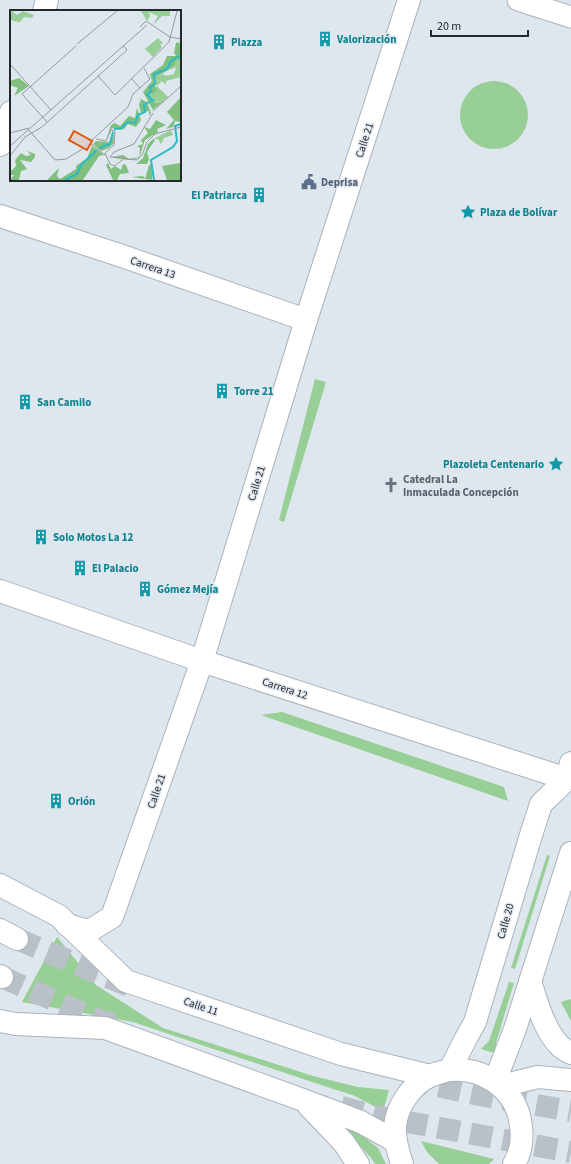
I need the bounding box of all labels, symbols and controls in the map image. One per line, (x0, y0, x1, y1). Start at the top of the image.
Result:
inset map (10, 10, 181, 181)
scale bar (431, 12, 528, 38)
text: 20 m (437, 18, 461, 35)
building icon: Valorización (316, 30, 334, 48)
place label: Valorización (336, 32, 396, 47)
building icon: Plazza (210, 33, 228, 51)
place label: Plazza (231, 35, 262, 50)
street label: Calle 21 (352, 121, 377, 160)
public building icon: Deprisa (300, 173, 318, 191)
place label: Deprisa (321, 175, 358, 190)
building icon: El Patriarca (250, 186, 268, 204)
place label: El Patriarca (191, 188, 247, 203)
place icon: Plaza de Bolívar (459, 203, 477, 221)
place label: Plaza de Bolívar (480, 205, 558, 220)
street label: Carrera 13 (128, 253, 178, 282)
building icon: Torre 21 (213, 382, 231, 400)
place label: Torre 21 (234, 384, 274, 399)
building icon: San Camilo (16, 393, 34, 411)
place label: San Camilo (37, 395, 91, 410)
place icon: Plazoleta Centenario (547, 455, 565, 473)
place label: Plazoleta Centenario (443, 457, 544, 472)
street label: Calle 21 (244, 464, 269, 503)
place label: Catedral La Inmaculada Concepción (403, 472, 519, 500)
church icon: Catedral La Inmaculada Concepción (382, 476, 400, 494)
building icon: Solo Motos La 12 (32, 528, 50, 546)
place label: Solo Motos La 12 (53, 530, 134, 545)
building icon: El Palacio (71, 559, 89, 577)
place label: El Palacio (92, 561, 139, 576)
building icon: Gómez Mejía (136, 580, 154, 598)
place label: Gómez Mejía (157, 582, 219, 597)
street label: Carrera 12 (260, 674, 310, 703)
street label: Calle 21 (144, 772, 169, 811)
building icon: Orión (47, 792, 65, 810)
place label: Orión (68, 794, 95, 809)
street label: Calle 20 (493, 902, 518, 941)
street label: Calle 11 (181, 994, 220, 1019)

